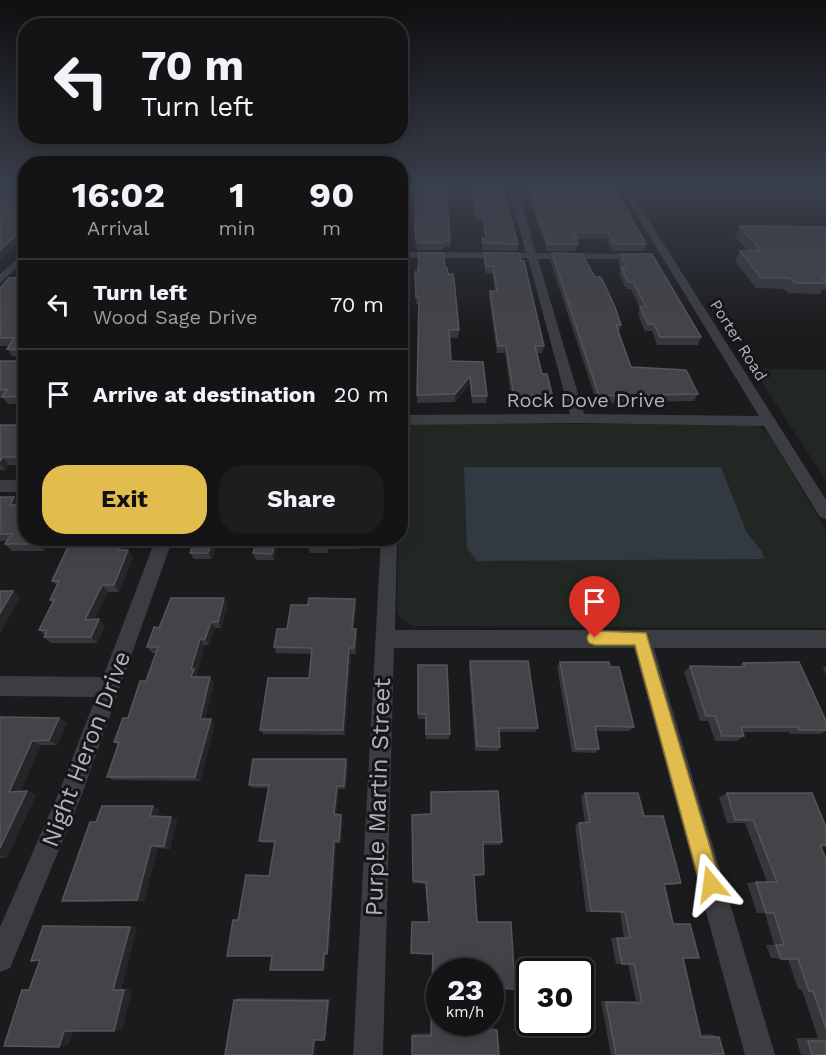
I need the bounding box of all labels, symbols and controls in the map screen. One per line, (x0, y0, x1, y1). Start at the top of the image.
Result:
text: 70 m (141, 41, 244, 90)
icon: left (42, 42, 120, 120)
text: Turn left (141, 91, 253, 123)
text: 16:02 (72, 174, 165, 216)
text: 1 (229, 174, 245, 216)
text: 90 (309, 174, 354, 216)
text: Arrival (87, 216, 149, 240)
text: min (219, 216, 255, 240)
text: m (322, 216, 341, 240)
text: Turn left (93, 280, 187, 305)
icon: left (42, 288, 75, 321)
text: 70 m (330, 292, 384, 317)
street label: Porter Road (706, 296, 771, 384)
text: Wood Sage Drive (93, 305, 258, 329)
icon: arrive (42, 378, 75, 411)
text: Arrive at destination (93, 382, 316, 407)
text: 20 m (334, 382, 389, 407)
street label: Rock Dove Drive (507, 388, 665, 412)
button: Exit (42, 465, 207, 534)
button: Share (219, 465, 384, 534)
pin (569, 576, 620, 638)
icon: arrive (578, 585, 611, 618)
street label: Night Heron Drive (36, 647, 136, 851)
street label: Purple Martin Street (360, 677, 396, 917)
position arrow (679, 852, 743, 916)
speed limit sign: 30 (516, 958, 594, 1036)
text: 23 (447, 972, 483, 1007)
text: km/h (446, 1003, 484, 1021)

